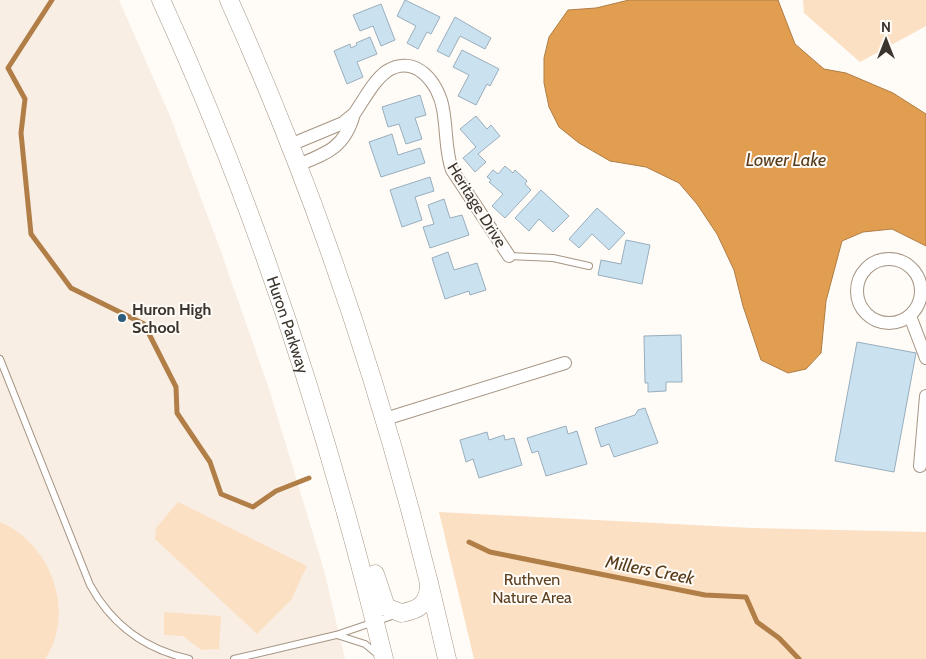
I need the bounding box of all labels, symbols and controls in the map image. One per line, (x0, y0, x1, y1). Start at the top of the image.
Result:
north arrow (861, 15, 911, 65)
text: N (881, 18, 891, 36)
water label: Lower Lake (746, 149, 826, 171)
street label: Heritage Drive (443, 159, 511, 251)
street label: Huron Parkway (263, 273, 313, 376)
place label: Huron High School (132, 300, 211, 337)
marker: Huron High School (116, 312, 128, 324)
water label: Millers Creek (603, 550, 697, 590)
park label: Ruthven Nature Area (492, 570, 572, 607)

